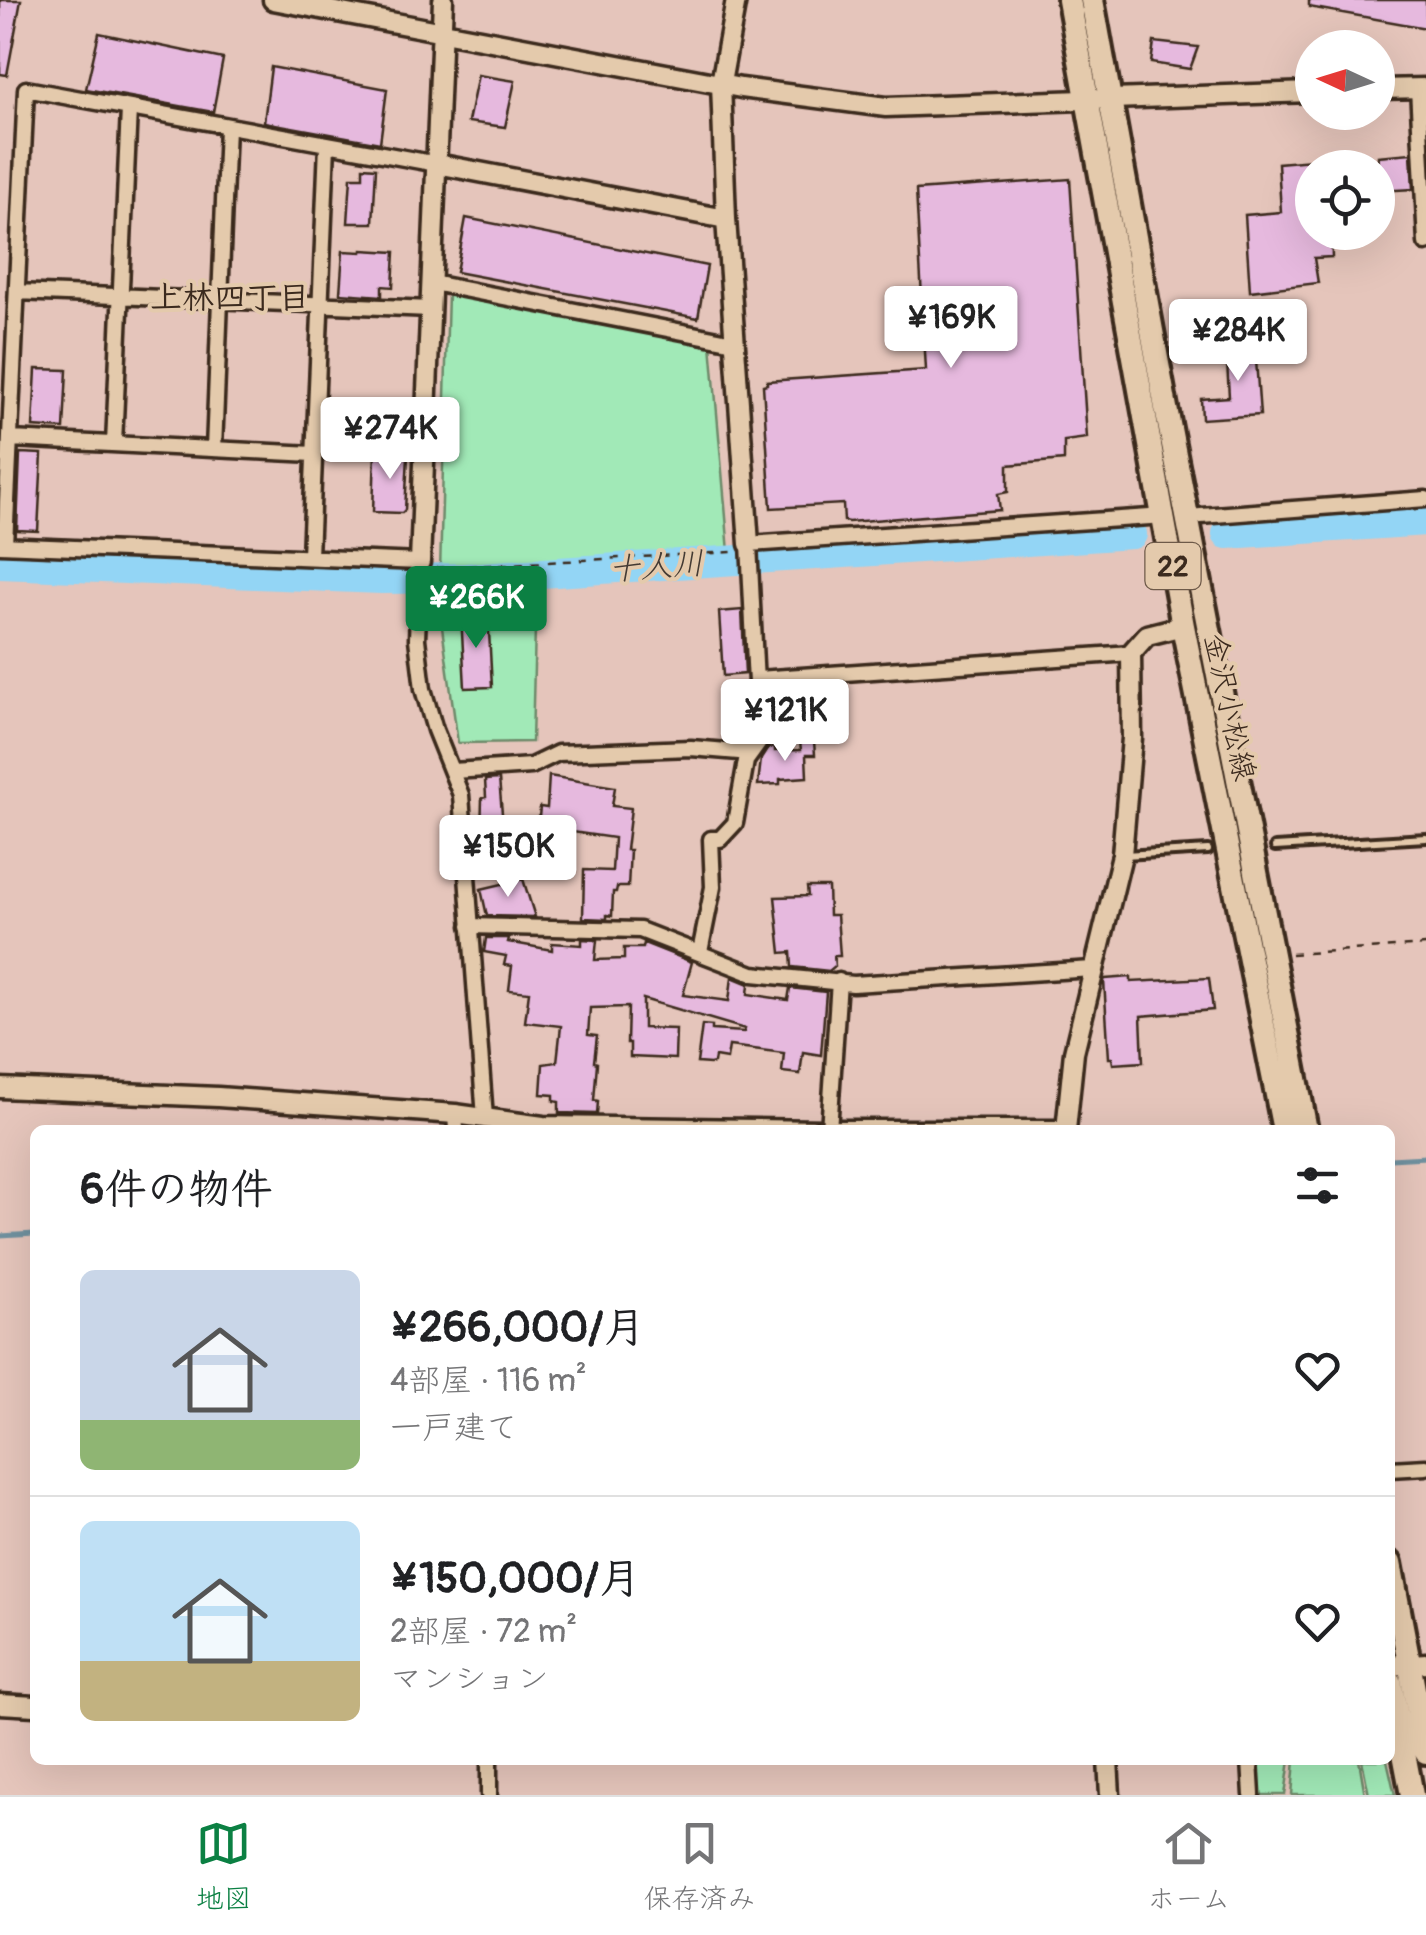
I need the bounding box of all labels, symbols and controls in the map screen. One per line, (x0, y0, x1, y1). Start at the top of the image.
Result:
north arrow (1295, 30, 1395, 130)
map controls (1295, 30, 1395, 250)
button: locate (1295, 150, 1395, 250)
district label: 上林四丁目 (150, 278, 310, 318)
pin: ¥169K (881, 286, 1021, 371)
text: ¥169K (906, 298, 996, 338)
pin: ¥284K (1168, 299, 1308, 384)
text: ¥284K (1191, 311, 1285, 351)
pin: ¥274K (320, 397, 460, 482)
text: ¥274K (343, 409, 437, 449)
road number: 22 (1146, 543, 1200, 589)
water label: 十人川 (607, 544, 705, 590)
pin: ¥266K (406, 566, 546, 651)
text: ¥266K (428, 578, 524, 618)
street label: 金沢小松線 (1196, 630, 1263, 784)
pin: ¥121K (715, 679, 855, 764)
text: ¥121K (743, 691, 827, 731)
pin: ¥150K (438, 815, 578, 900)
text: ¥150K (461, 827, 555, 867)
icon: filters (1290, 1158, 1345, 1213)
text: 6件の物件 (80, 1164, 272, 1216)
text: ¥266,000/月 (390, 1302, 645, 1354)
icon: home (160, 1310, 280, 1430)
icon: heart (1290, 1343, 1345, 1398)
text: 4部屋 · 116 m² (390, 1361, 587, 1401)
text: 一戸建て (390, 1408, 518, 1448)
text: ¥150,000/月 (390, 1553, 641, 1605)
icon: home (160, 1561, 280, 1681)
icon: heart (1290, 1594, 1345, 1649)
text: 2部屋 · 72 m² (390, 1612, 577, 1652)
text: マンション (390, 1659, 549, 1699)
tab: 地図 (196, 1816, 252, 1917)
tab: 保存済み (644, 1816, 756, 1917)
tab: ホーム (1147, 1816, 1230, 1917)

